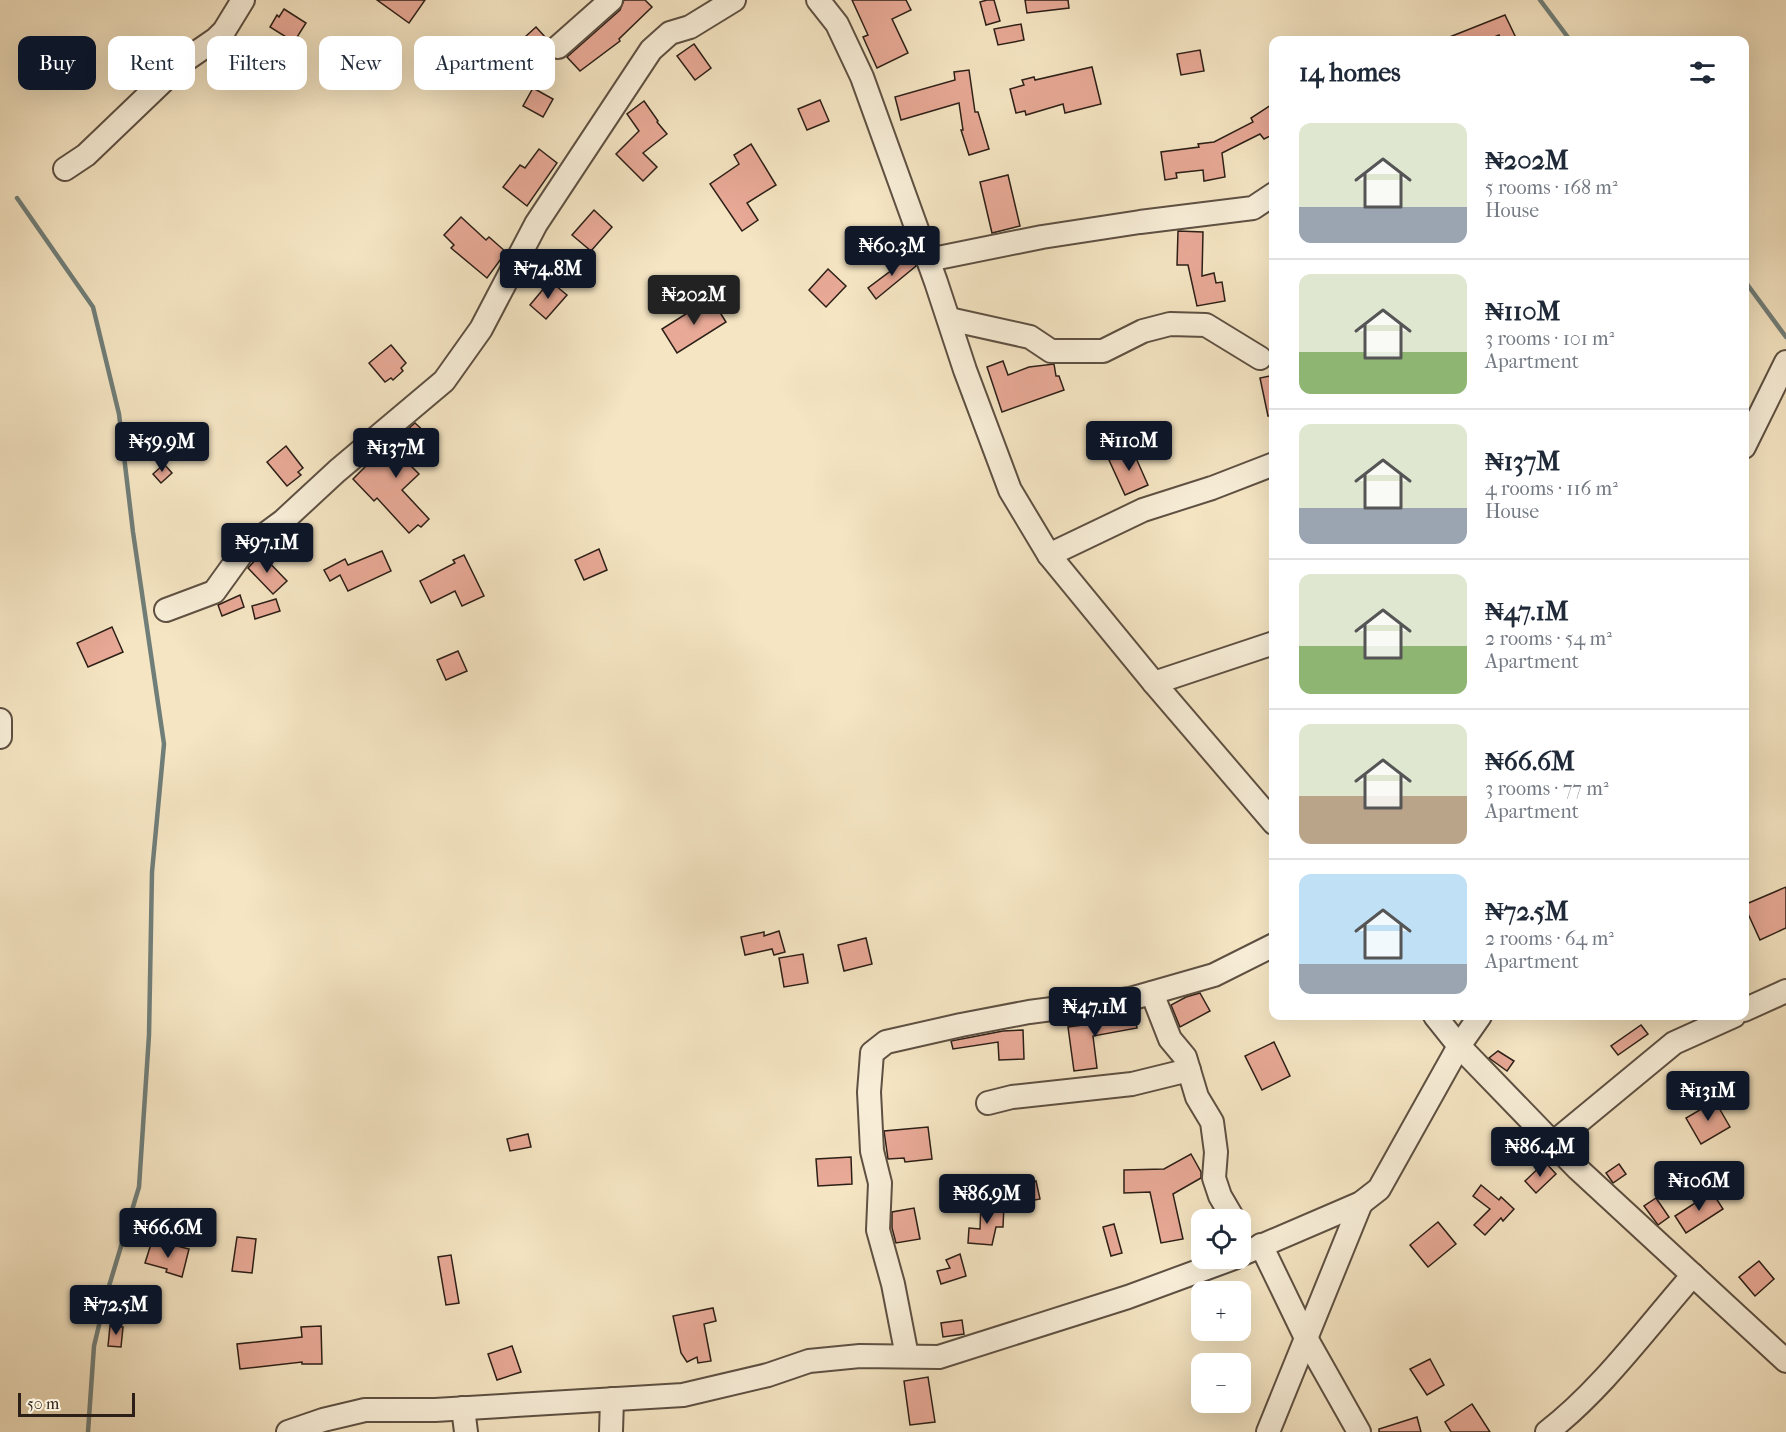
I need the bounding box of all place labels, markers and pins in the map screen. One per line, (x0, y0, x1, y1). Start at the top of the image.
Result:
pin: ₦60.3M (843, 226, 941, 277)
pin: ₦74.8M (499, 249, 597, 300)
pin: ₦202M (652, 275, 736, 326)
pin: ₦110M (1087, 421, 1171, 472)
pin: ₦59.9M (113, 422, 211, 473)
pin: ₦137M (354, 428, 438, 479)
pin: ₦97.1M (218, 523, 316, 574)
pin: ₦47.1M (1046, 987, 1144, 1038)
pin: ₦131M (1666, 1071, 1750, 1122)
pin: ₦86.4M (1491, 1127, 1589, 1178)
pin: ₦106M (1657, 1161, 1741, 1212)
pin: ₦86.9M (938, 1174, 1036, 1225)
pin: ₦66.6M (119, 1208, 217, 1259)
pin: ₦72.5M (67, 1285, 165, 1336)

